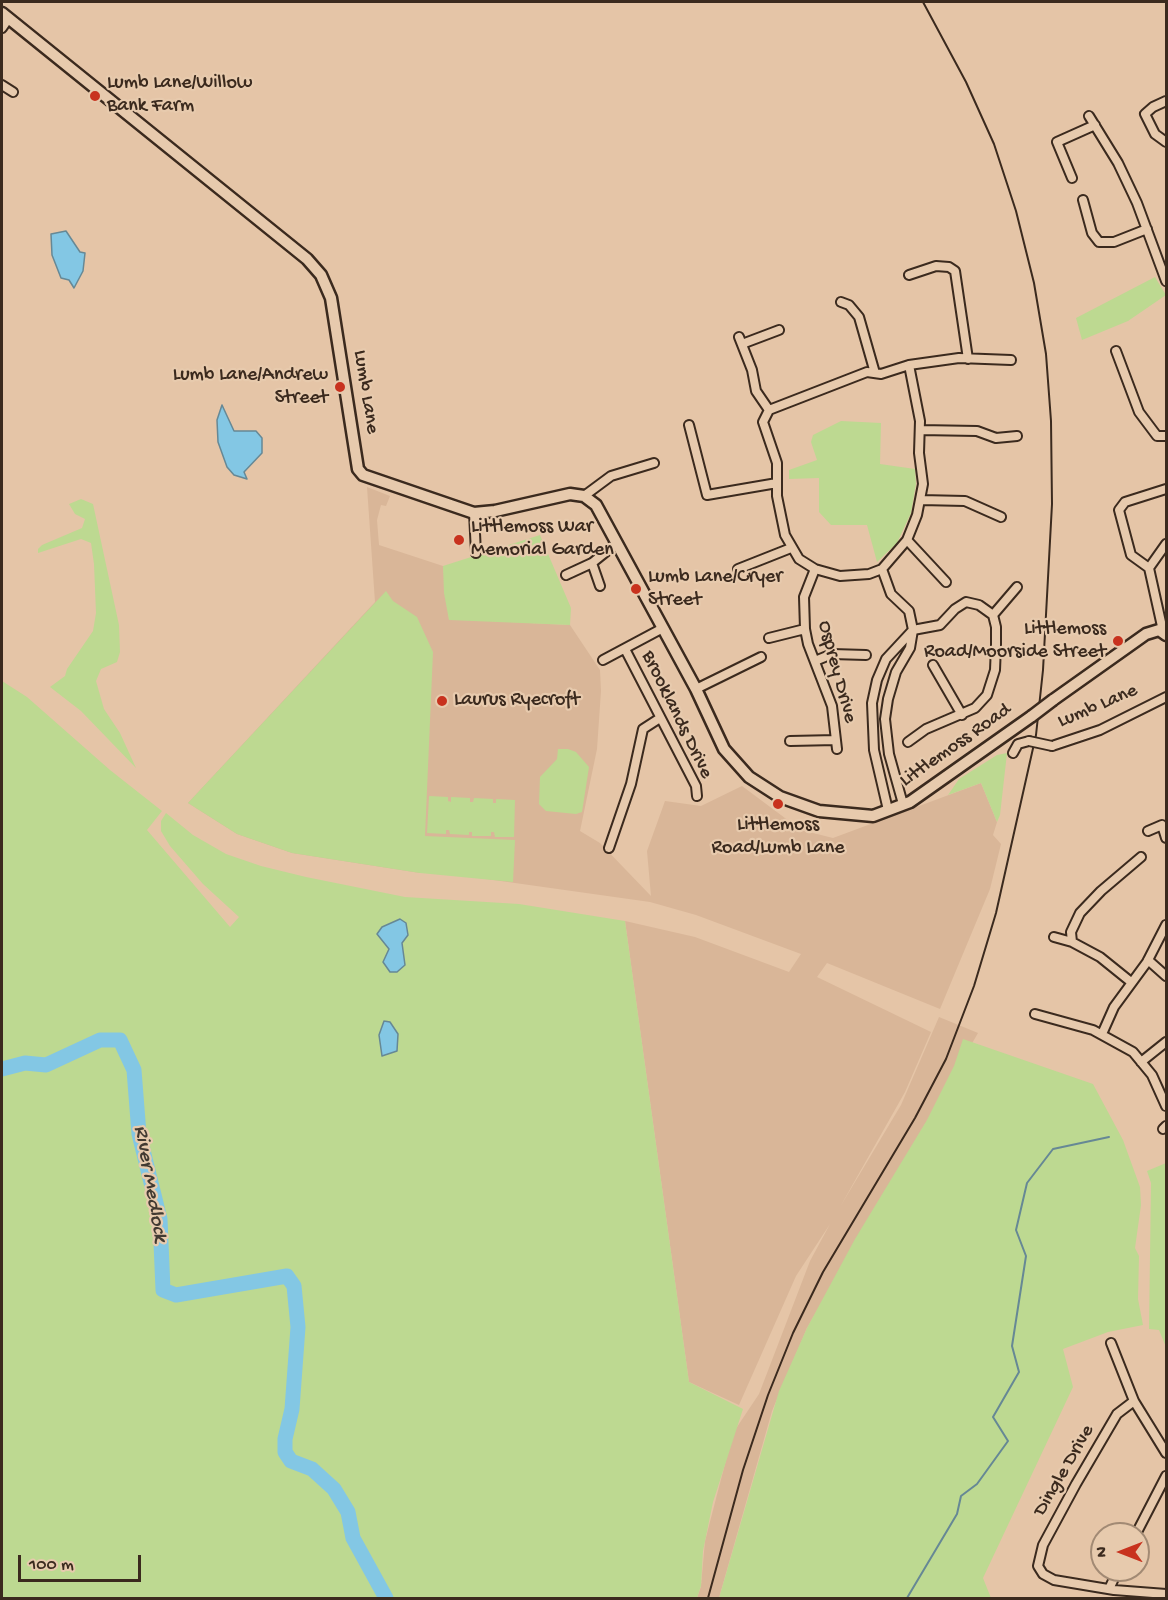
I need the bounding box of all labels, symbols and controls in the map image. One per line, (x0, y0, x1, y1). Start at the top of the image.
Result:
place label: Lumb Lane/Willow Bank Farm (107, 72, 252, 119)
marker: Lumb Lane/Willow Bank Farm (88, 89, 102, 103)
street label: Lumb Lane (347, 348, 383, 436)
place label: Lumb Lane/Andrew Street (173, 364, 328, 411)
marker: Lumb Lane/Andrew Street (333, 380, 347, 394)
place label: Littlemoss War Memorial Garden (471, 516, 614, 563)
marker: Littlemoss War Memorial Garden (452, 533, 466, 547)
place label: Lumb Lane/Cryer Street (648, 566, 782, 613)
marker: Lumb Lane/Cryer Street (629, 582, 643, 596)
street label: Osprey Drive (811, 618, 861, 726)
place label: Littlemoss Road/Moorside Street (924, 618, 1106, 665)
marker: Littlemoss Road/Moorside Street (1111, 634, 1125, 648)
street label: Brooklands Drive (635, 647, 717, 783)
street label: Lumb Lane (1054, 679, 1142, 735)
place label: Laurus Ryecroft (454, 689, 580, 713)
marker: Laurus Ryecroft (435, 694, 449, 708)
street label: Littlemoss Road (896, 699, 1016, 793)
marker: Littlemoss Road/Lumb Lane (771, 797, 785, 811)
place label: Littlemoss Road/Lumb Lane (712, 814, 844, 861)
water label: River Medlock (126, 1124, 172, 1244)
street label: Dingle Drive (1029, 1421, 1101, 1521)
north arrow (1090, 1522, 1150, 1582)
scale bar (21, 1543, 144, 1581)
text: N (1094, 1547, 1113, 1557)
text: 100 m (29, 1555, 74, 1576)

